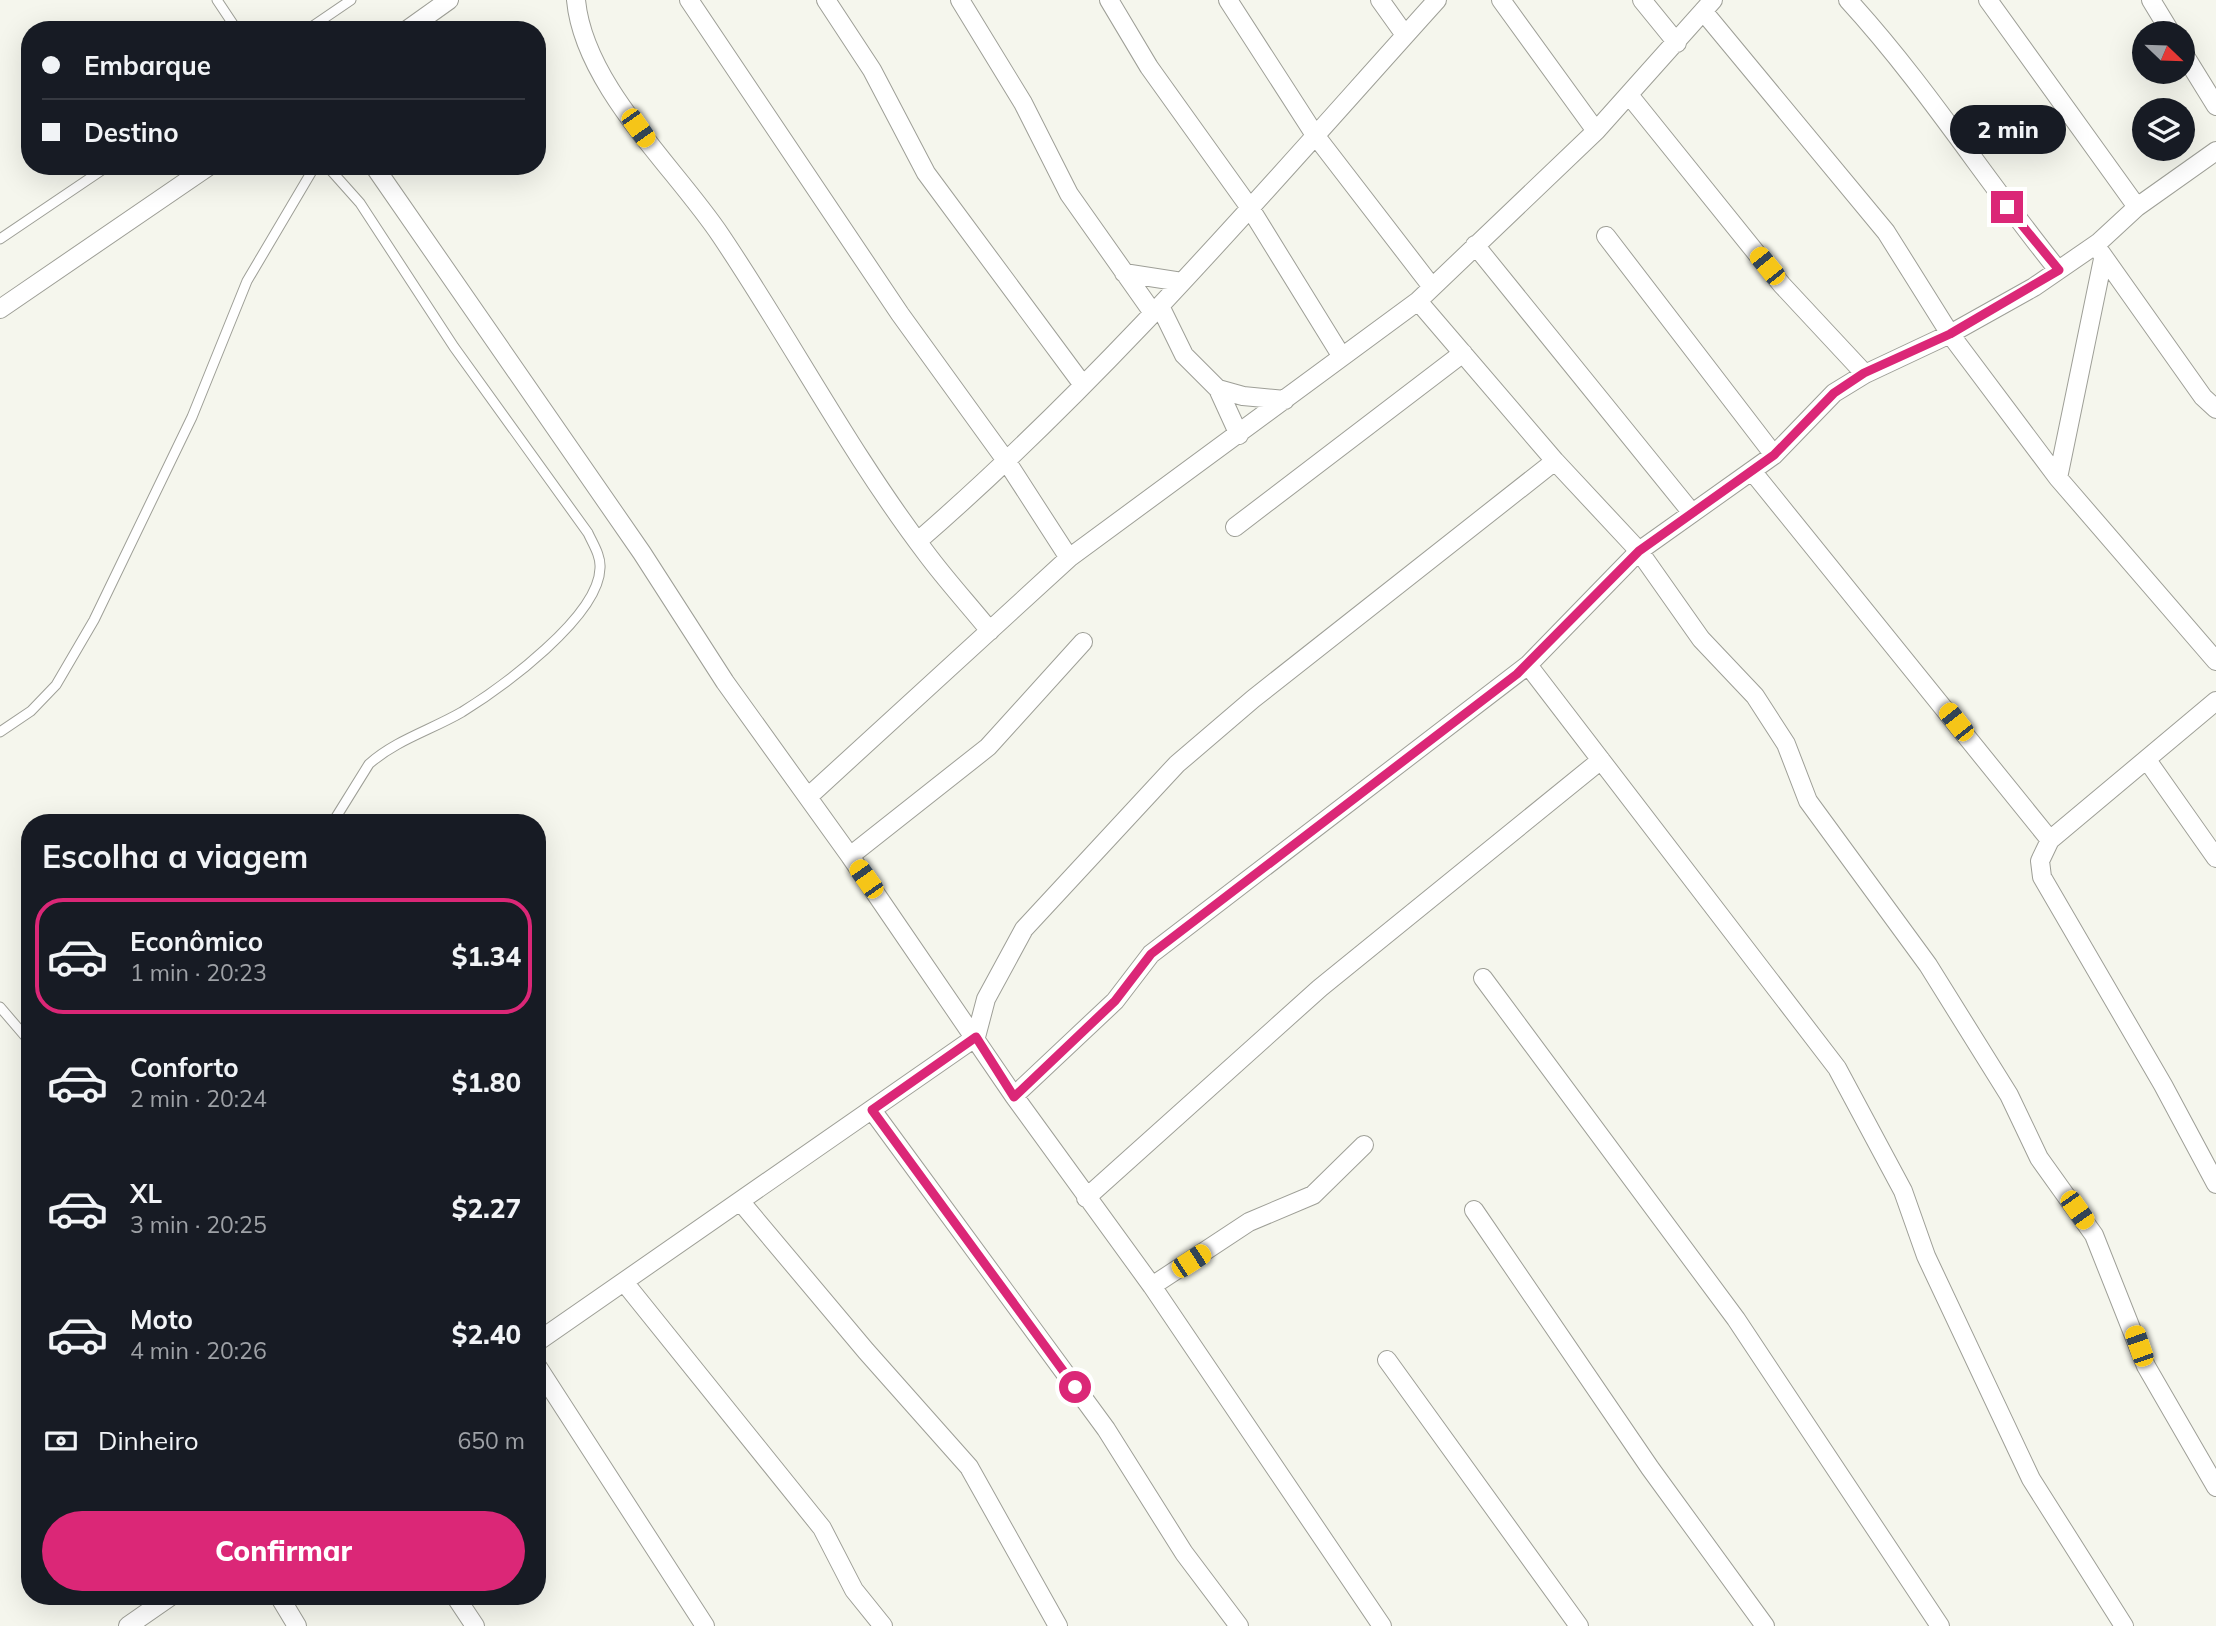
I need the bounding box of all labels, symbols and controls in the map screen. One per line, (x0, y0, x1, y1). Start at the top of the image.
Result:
north arrow (2132, 21, 2194, 84)
map controls (2132, 21, 2195, 161)
text: Embarque (84, 49, 211, 82)
button: layers (2132, 98, 2195, 161)
car (618, 105, 659, 151)
callout: 2 min (1949, 106, 2065, 154)
text: 2 min (1977, 115, 2039, 144)
text: Destino (84, 116, 179, 149)
route end (1991, 191, 2023, 223)
car (1746, 243, 1789, 289)
car (1935, 699, 1978, 745)
text: Escolha a viagem (42, 836, 308, 876)
car (846, 856, 887, 902)
icon: car (46, 925, 109, 988)
text: Econômico (130, 925, 263, 958)
text: $1.34 (452, 940, 521, 973)
text: 1 min · 20:23 (130, 958, 267, 987)
icon: car (46, 1051, 109, 1114)
text: Conforto (130, 1051, 239, 1084)
text: $1.80 (452, 1066, 521, 1099)
text: 2 min · 20:24 (130, 1084, 267, 1113)
icon: car (46, 1177, 109, 1240)
text: XL (130, 1177, 162, 1210)
car (2057, 1187, 2098, 1233)
text: $2.27 (452, 1192, 521, 1225)
text: 3 min · 20:25 (130, 1210, 267, 1239)
car (1168, 1241, 1215, 1281)
icon: car (46, 1303, 109, 1366)
text: Moto (130, 1303, 193, 1336)
text: $2.40 (452, 1318, 521, 1351)
car (2123, 1323, 2156, 1369)
text: 4 min · 20:26 (130, 1336, 267, 1365)
route start (1059, 1371, 1091, 1403)
icon: cash (42, 1422, 80, 1460)
text: Dinheiro (98, 1424, 199, 1457)
text: 650 m (457, 1426, 525, 1455)
button: Confirmar (42, 1511, 525, 1591)

